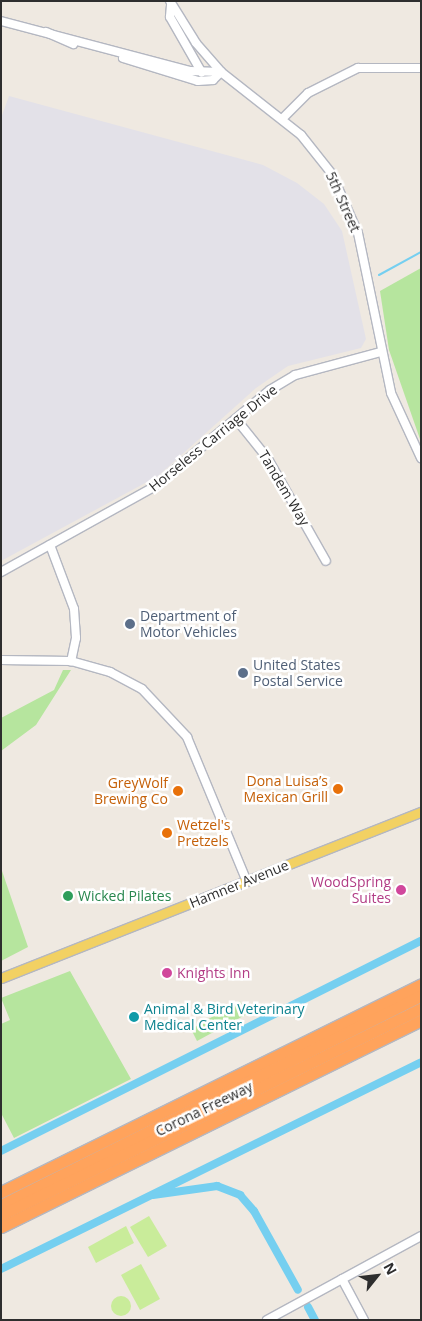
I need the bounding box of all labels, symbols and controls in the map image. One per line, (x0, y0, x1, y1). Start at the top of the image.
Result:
street label: 5th Street (322, 169, 364, 235)
street label: Horseless Carriage Drive (146, 381, 280, 495)
street label: Tandem Way (255, 447, 313, 529)
place label: Department of Motor Vehicles (140, 608, 237, 640)
marker: Department of Motor Vehicles (124, 618, 136, 630)
place label: United States Postal Service (253, 657, 343, 690)
marker: United States Postal Service (237, 667, 249, 679)
place label: Dona Luisa’s Mexican Grill (243, 773, 328, 806)
place label: GreyWolf Brewing Co (94, 775, 168, 808)
marker: Dona Luisa’s Mexican Grill (332, 783, 344, 795)
marker: GreyWolf Brewing Co (172, 785, 184, 797)
place label: Wetzel's Pretzels (177, 817, 230, 850)
marker: Wetzel's Pretzels (161, 827, 173, 839)
street label: Hamner Avenue (187, 856, 291, 912)
place label: WoodSpring Suites (311, 874, 391, 906)
marker: WoodSpring Suites (395, 884, 407, 896)
place label: Wicked Pilates (78, 888, 171, 904)
marker: Wicked Pilates (62, 890, 74, 902)
place label: Knights Inn (177, 965, 250, 981)
marker: Knights Inn (161, 967, 173, 979)
place label: Animal & Bird Veterinary Medical Center (144, 1001, 305, 1034)
marker: Animal & Bird Veterinary Medical Center (128, 1011, 140, 1023)
street label: Corona Freeway (153, 1078, 255, 1140)
north arrow (352, 1251, 402, 1301)
text: N (379, 1259, 402, 1278)

